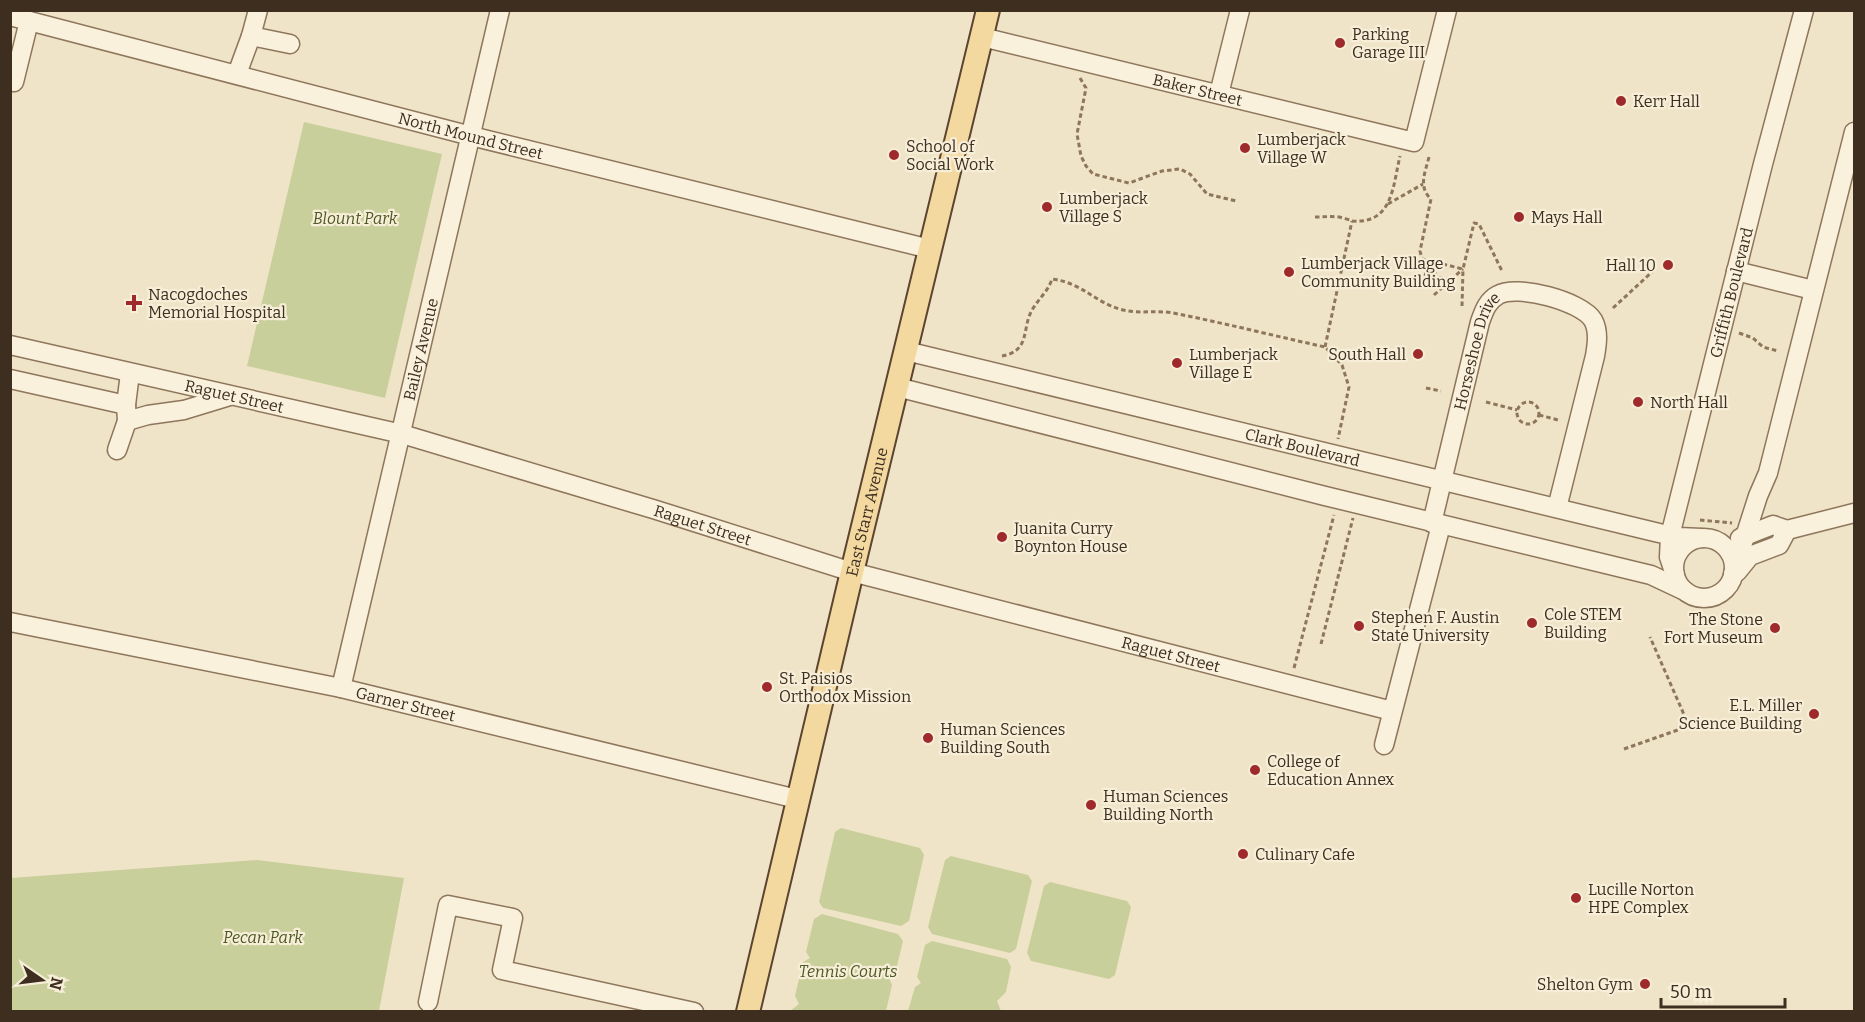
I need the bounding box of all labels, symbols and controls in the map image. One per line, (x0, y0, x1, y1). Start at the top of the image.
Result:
place label: Parking Garage III (1352, 25, 1425, 62)
marker: Parking Garage III (1333, 36, 1347, 50)
street label: Baker Street (1151, 69, 1245, 110)
place label: Kerr Hall (1633, 92, 1700, 111)
marker: Kerr Hall (1614, 94, 1628, 108)
street label: North Mound Street (396, 108, 545, 163)
place label: Lumberjack Village W (1257, 130, 1346, 167)
place label: School of Social Work (906, 137, 994, 174)
marker: Lumberjack Village W (1238, 141, 1252, 155)
marker: School of Social Work (887, 148, 901, 162)
place label: Lumberjack Village S (1059, 189, 1148, 226)
marker: Lumberjack Village S (1040, 200, 1054, 214)
place label: Mays Hall (1531, 208, 1603, 227)
park label: Blount Park (313, 209, 398, 228)
marker: Mays Hall (1512, 210, 1526, 224)
street label: Griffith Boulevard (1705, 225, 1756, 360)
place label: Lumberjack Village Community Building (1301, 254, 1455, 291)
place label: Hall 10 (1606, 256, 1656, 275)
marker: Hall 10 (1661, 258, 1675, 272)
marker: Lumberjack Village Community Building (1282, 265, 1296, 279)
place label: Nacogdoches Memorial Hospital (148, 285, 286, 322)
street label: Horseshoe Drive (1450, 287, 1503, 412)
marker: Nacogdoches Memorial Hospital (125, 294, 143, 312)
street label: Bailey Avenue (399, 296, 442, 402)
place label: Lumberjack Village E (1189, 345, 1278, 382)
place label: South Hall (1328, 345, 1406, 364)
marker: South Hall (1411, 347, 1425, 361)
marker: Lumberjack Village E (1170, 356, 1184, 370)
street label: Raguet Street (183, 375, 286, 416)
place label: North Hall (1650, 393, 1728, 412)
marker: North Hall (1631, 395, 1645, 409)
street label: Clark Boulevard (1243, 424, 1362, 470)
street label: East Starr Avenue (842, 445, 891, 578)
street label: Raguet Street (652, 500, 754, 549)
place label: Juanita Curry Boynton House (1013, 519, 1128, 556)
marker: Juanita Curry Boynton House (995, 530, 1009, 544)
place label: Cole STEM Building (1544, 605, 1622, 642)
place label: Stephen F. Austin State University (1371, 608, 1499, 645)
place label: The Stone Fort Museum (1664, 610, 1763, 647)
marker: Cole STEM Building (1525, 616, 1539, 630)
marker: Stephen F. Austin State University (1352, 619, 1366, 633)
marker: The Stone Fort Museum (1768, 621, 1782, 635)
street label: Raguet Street (1120, 632, 1222, 676)
place label: St. Paisios Orthodox Mission (779, 669, 911, 706)
marker: St. Paisios Orthodox Mission (760, 680, 774, 694)
street label: Garner Street (354, 682, 457, 725)
place label: E.L. Miller Science Building (1678, 696, 1802, 733)
marker: E.L. Miller Science Building (1807, 707, 1821, 721)
place label: Human Sciences Building South (940, 720, 1065, 757)
marker: Human Sciences Building South (921, 731, 935, 745)
place label: College of Education Annex (1267, 752, 1394, 789)
marker: College of Education Annex (1248, 763, 1262, 777)
place label: Human Sciences Building North (1103, 787, 1228, 824)
marker: Human Sciences Building North (1084, 798, 1098, 812)
place label: Culinary Cafe (1255, 845, 1355, 864)
marker: Culinary Cafe (1236, 847, 1250, 861)
place label: Lucille Norton HPE Complex (1588, 880, 1694, 917)
marker: Lucille Norton HPE Complex (1569, 891, 1583, 905)
park label: Pecan Park (223, 928, 303, 947)
north arrow (12, 950, 72, 1010)
park label: Tennis Courts (799, 962, 898, 981)
scale bar (1661, 971, 1786, 1009)
text: N (45, 975, 67, 992)
place label: Shelton Gym (1537, 975, 1633, 994)
marker: Shelton Gym (1638, 977, 1652, 991)
text: 50 m (1670, 981, 1712, 1003)

